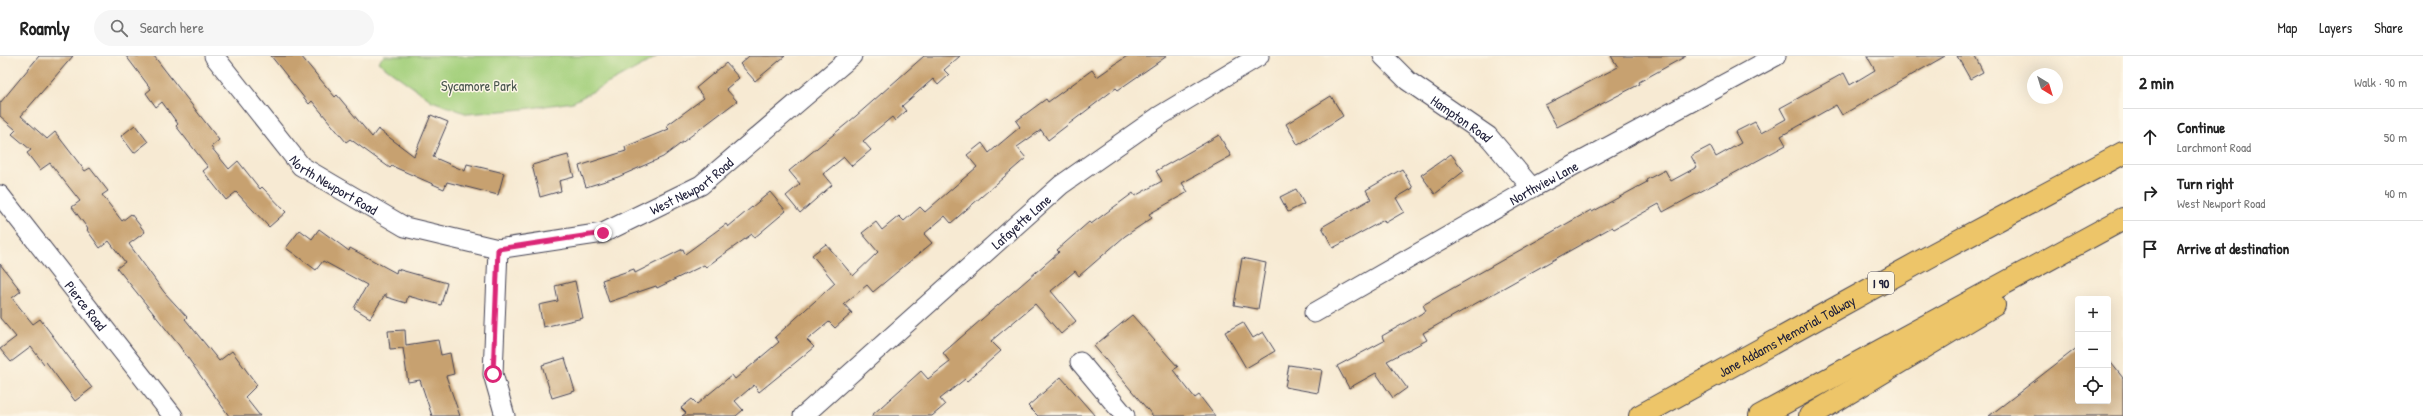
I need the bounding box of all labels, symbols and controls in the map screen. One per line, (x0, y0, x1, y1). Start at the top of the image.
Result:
search box (94, 10, 374, 46)
text: Roamly (20, 15, 70, 41)
icon: search (108, 17, 130, 39)
text: Search here (140, 17, 204, 38)
text: Map (2277, 18, 2297, 37)
text: Layers (2319, 18, 2352, 37)
text: Share (2374, 18, 2403, 37)
north arrow (2027, 68, 2063, 104)
text: 2 min (2139, 71, 2174, 94)
text: Walk · 90 m (2354, 73, 2407, 91)
park label: Sycamore Park (441, 76, 517, 96)
street label: Hampton Road (1428, 90, 1498, 145)
text: Continue (2177, 117, 2225, 138)
icon: ahead (2139, 126, 2161, 148)
text: 50 m (2384, 128, 2407, 146)
text: Larchmont Road (2177, 138, 2251, 156)
street label: North Newport Road (286, 150, 382, 219)
street label: West Newport Road (646, 152, 737, 218)
street label: Northview Lane (1505, 155, 1581, 209)
text: Turn right (2177, 173, 2233, 194)
icon: right (2139, 182, 2161, 204)
text: 40 m (2384, 184, 2407, 202)
street label: Lafayette Lane (987, 189, 1055, 253)
text: West Newport Road (2177, 194, 2265, 212)
route end (594, 224, 612, 242)
icon: arrive (2139, 238, 2161, 260)
text: Arrive at destination (2177, 238, 2289, 259)
road number: I 90 (1868, 272, 1894, 294)
street label: Pierce Road (61, 277, 112, 334)
street label: Jane Addams Memorial Tollway (1714, 290, 1859, 381)
map controls (2075, 296, 2111, 404)
button: + (2075, 296, 2111, 332)
button: − (2075, 332, 2111, 368)
route start (484, 365, 502, 383)
button: locate (2075, 368, 2111, 404)

